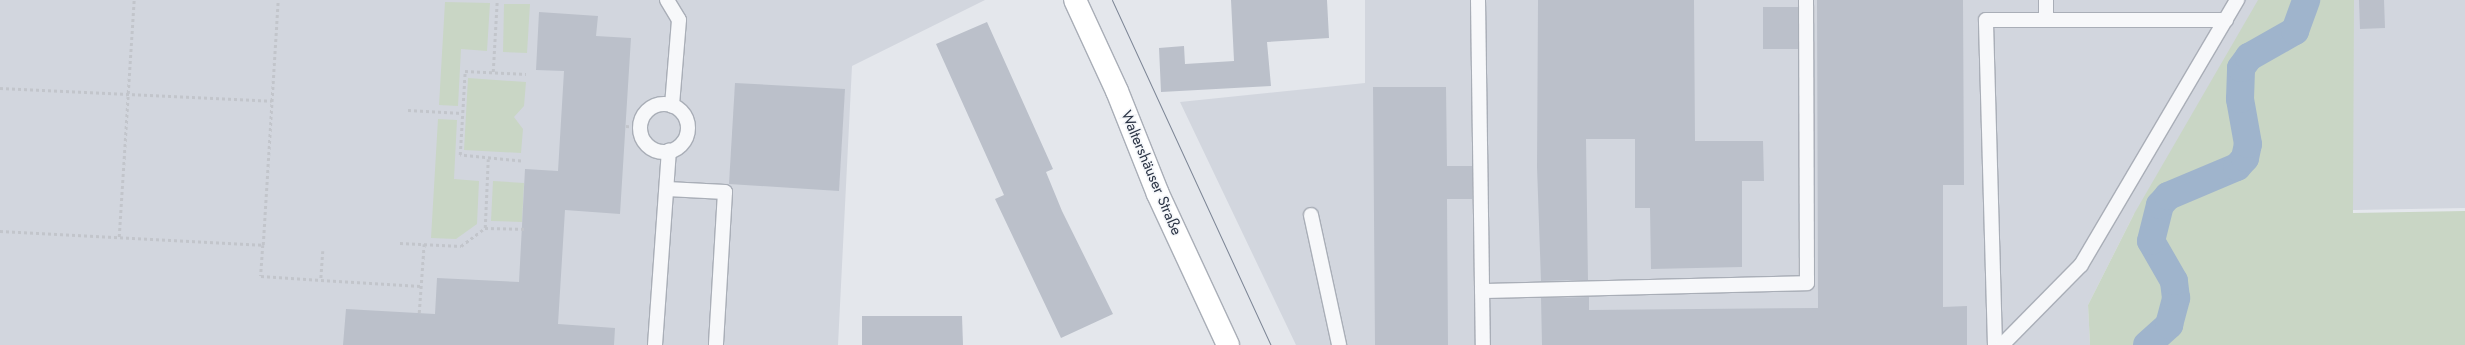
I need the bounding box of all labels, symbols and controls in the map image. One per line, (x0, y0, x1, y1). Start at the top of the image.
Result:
street label: Waltershäuser Straße (1117, 108, 1185, 238)

